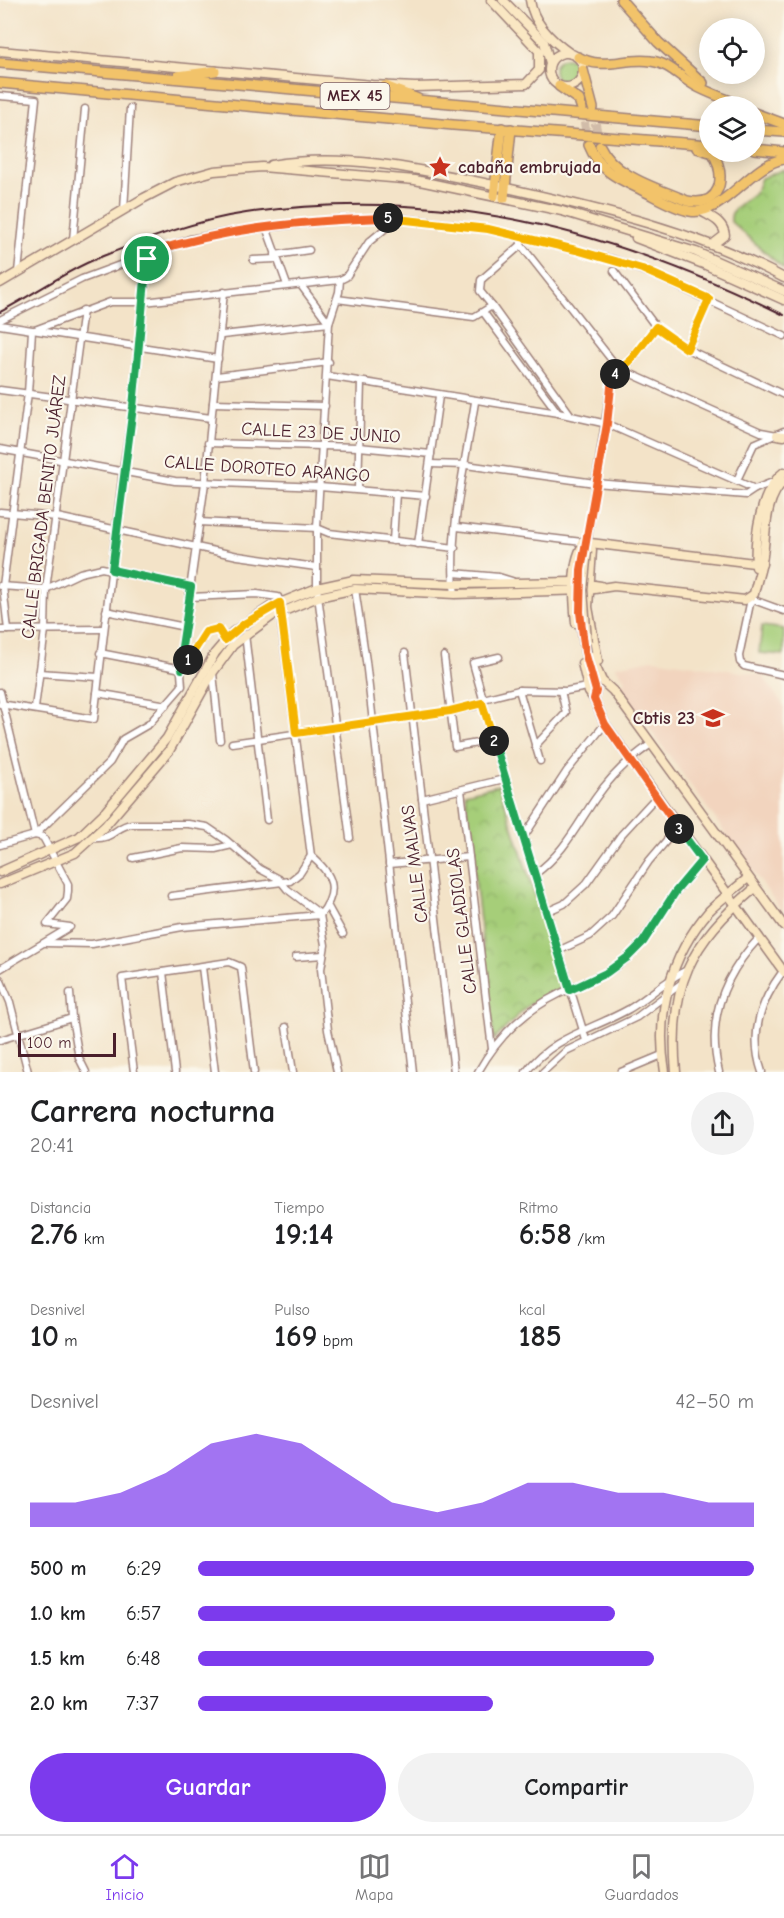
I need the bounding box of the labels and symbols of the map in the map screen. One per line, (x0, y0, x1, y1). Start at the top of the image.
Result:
road number: MEX 45 (320, 83, 389, 109)
place icon: cabaña embrujada (427, 154, 453, 180)
place label: cabaña embrujada (458, 157, 601, 178)
pin: 5 (373, 203, 403, 233)
pin (121, 233, 172, 284)
pin: 4 (600, 359, 630, 389)
street label: CALLE BRIGADA BENITO JUÁREZ (16, 373, 71, 640)
street label: CALLE 23 DE JUNIO (241, 418, 401, 448)
street label: CALLE DOROTEO ARANGO (163, 451, 371, 487)
pin: 1 (173, 645, 203, 675)
school or university icon: Cbtis 23 (700, 705, 726, 731)
place label: Cbtis 23 (633, 708, 695, 729)
pin: 2 (479, 726, 509, 756)
street label: CALLE MALVAS (397, 804, 433, 924)
pin: 3 (664, 814, 694, 844)
street label: CALLE GLADIOLAS (443, 847, 481, 995)
scale bar (18, 1030, 116, 1058)

